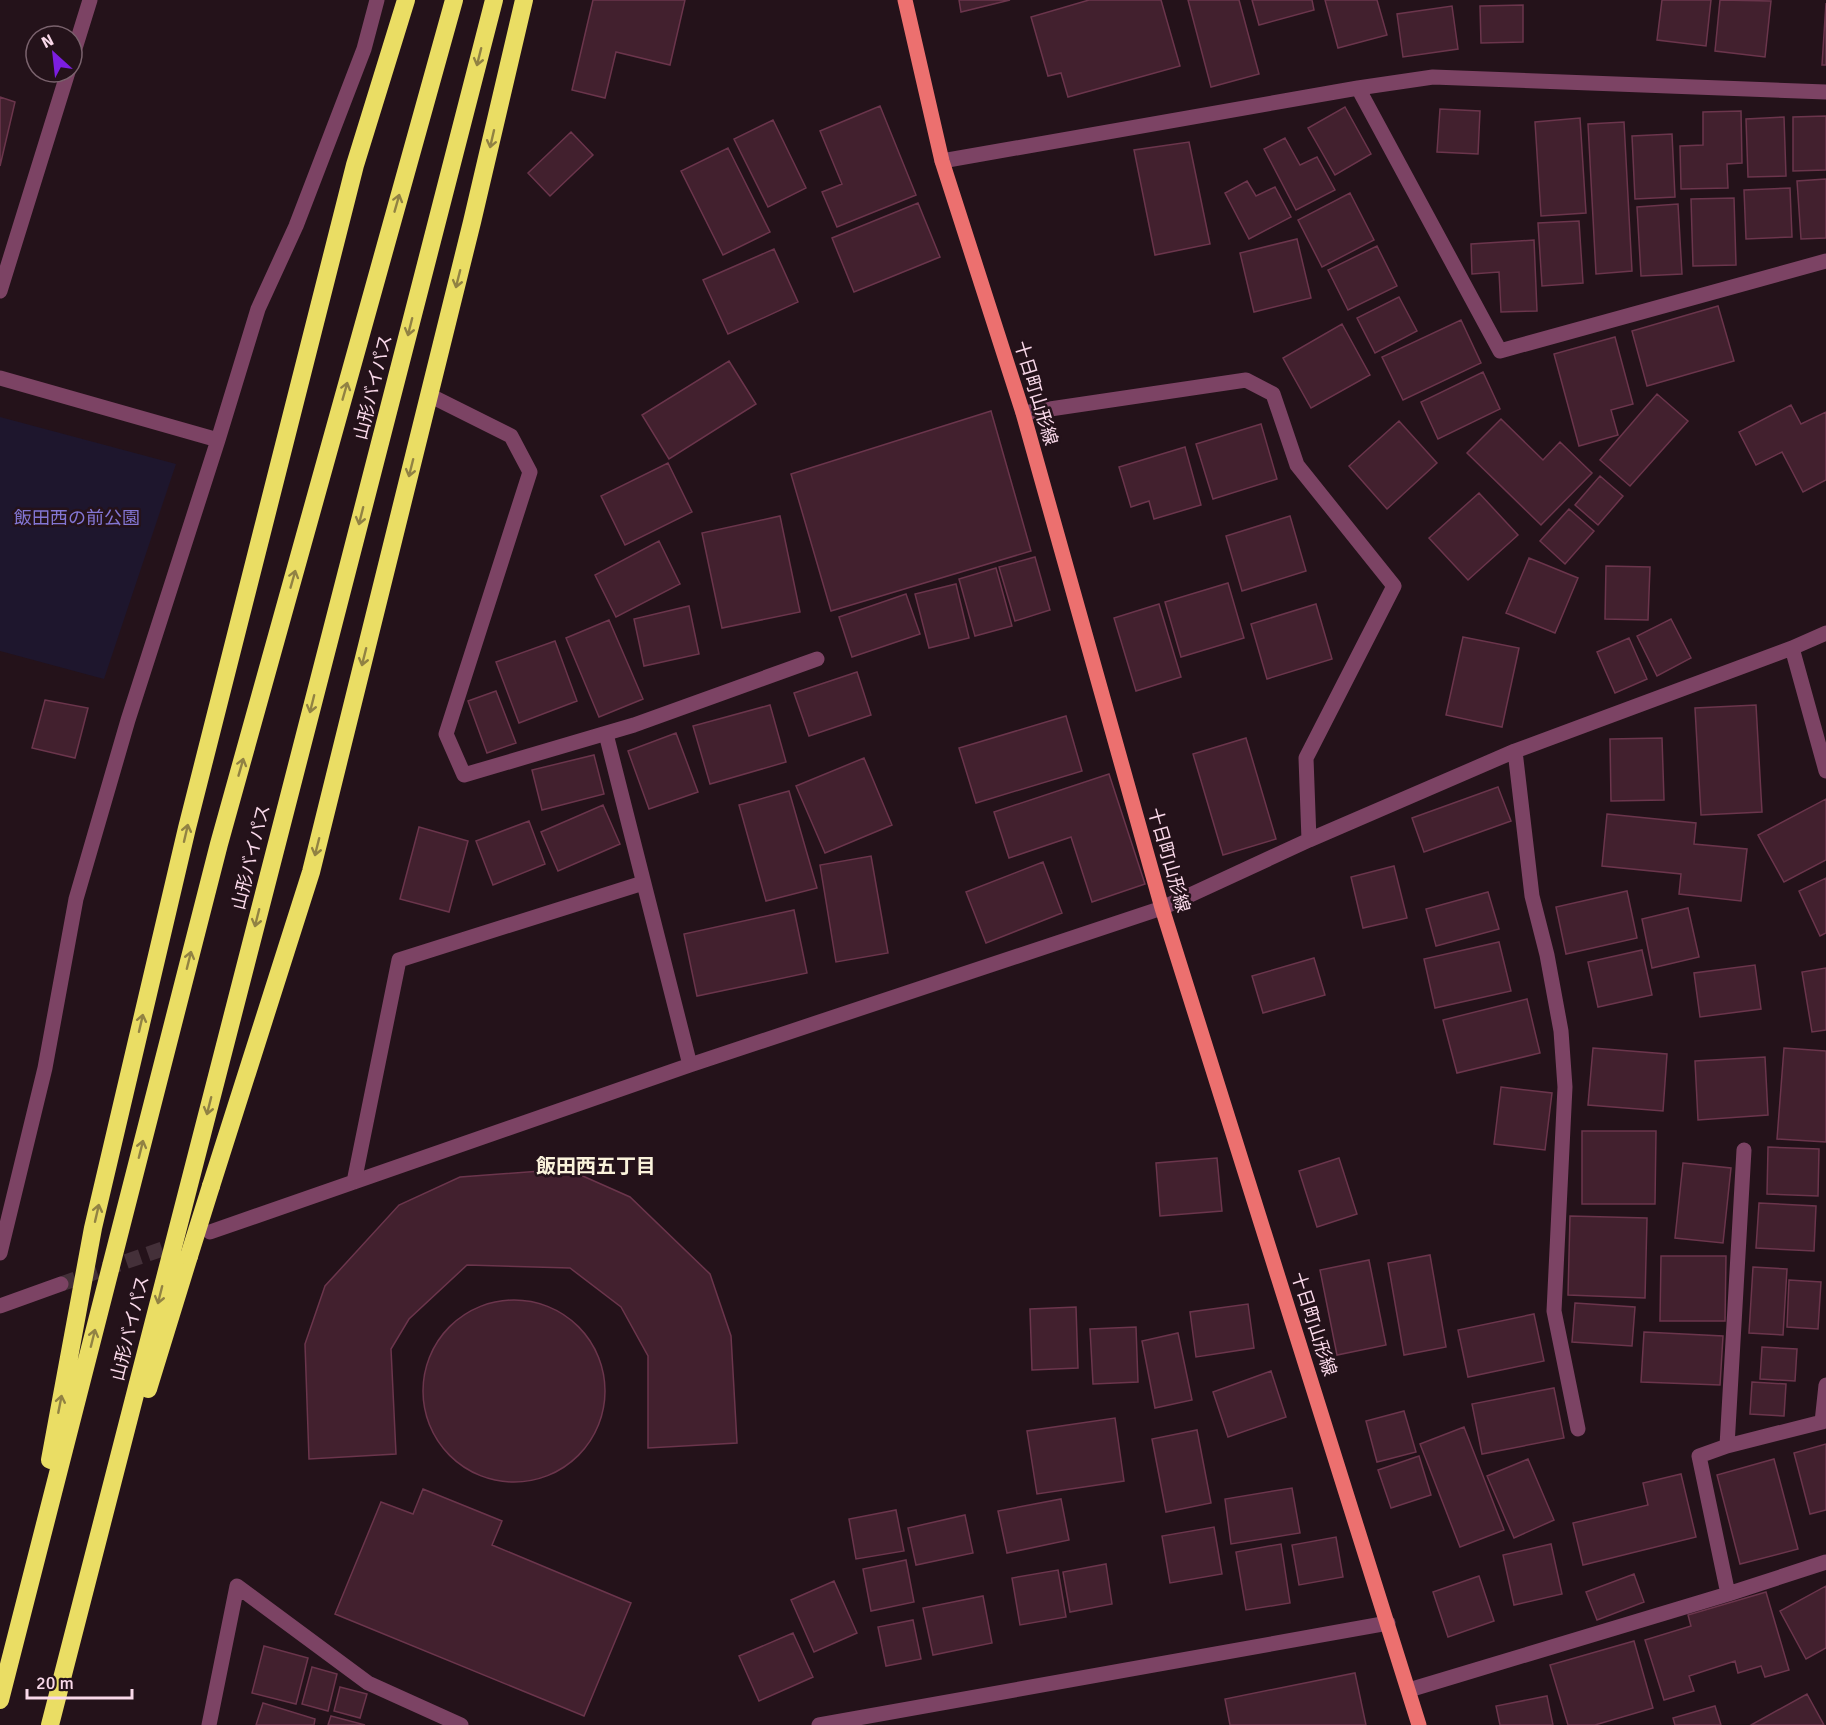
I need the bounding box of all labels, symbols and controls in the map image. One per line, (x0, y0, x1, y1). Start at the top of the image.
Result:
north arrow (24, 24, 84, 84)
text: N (38, 30, 57, 53)
one-way arrow (473, 47, 485, 66)
one-way arrow (485, 129, 497, 148)
one-way arrow (392, 194, 404, 213)
one-way arrow (452, 269, 464, 288)
one-way arrow (403, 317, 415, 336)
street label: 山形バイパス (349, 332, 397, 442)
street label: 十日町山形線 (1010, 338, 1062, 448)
one-way arrow (340, 382, 351, 401)
one-way arrow (405, 458, 417, 477)
one-way arrow (355, 506, 366, 525)
park label: 飯田西の前公園 (14, 507, 140, 529)
one-way arrow (288, 570, 299, 589)
one-way arrow (358, 647, 370, 666)
one-way arrow (306, 695, 318, 714)
one-way arrow (236, 758, 247, 777)
street label: 山形バイパス (227, 802, 275, 912)
street label: 十日町山形線 (1144, 805, 1194, 915)
one-way arrow (180, 824, 192, 843)
one-way arrow (311, 837, 323, 856)
one-way arrow (251, 908, 263, 927)
one-way arrow (184, 951, 196, 970)
one-way arrow (136, 1014, 148, 1033)
one-way arrow (202, 1097, 214, 1116)
one-way arrow (136, 1140, 148, 1159)
district label: 飯田西五丁目 (536, 1154, 656, 1179)
one-way arrow (92, 1203, 103, 1223)
street label: 十日町山形線 (1287, 1269, 1341, 1379)
street label: 山形バイパス (106, 1273, 154, 1383)
one-way arrow (154, 1285, 166, 1304)
one-way arrow (87, 1329, 99, 1348)
one-way arrow (55, 1395, 66, 1415)
scale bar (27, 1662, 132, 1700)
text: 20 m (36, 1672, 74, 1694)

